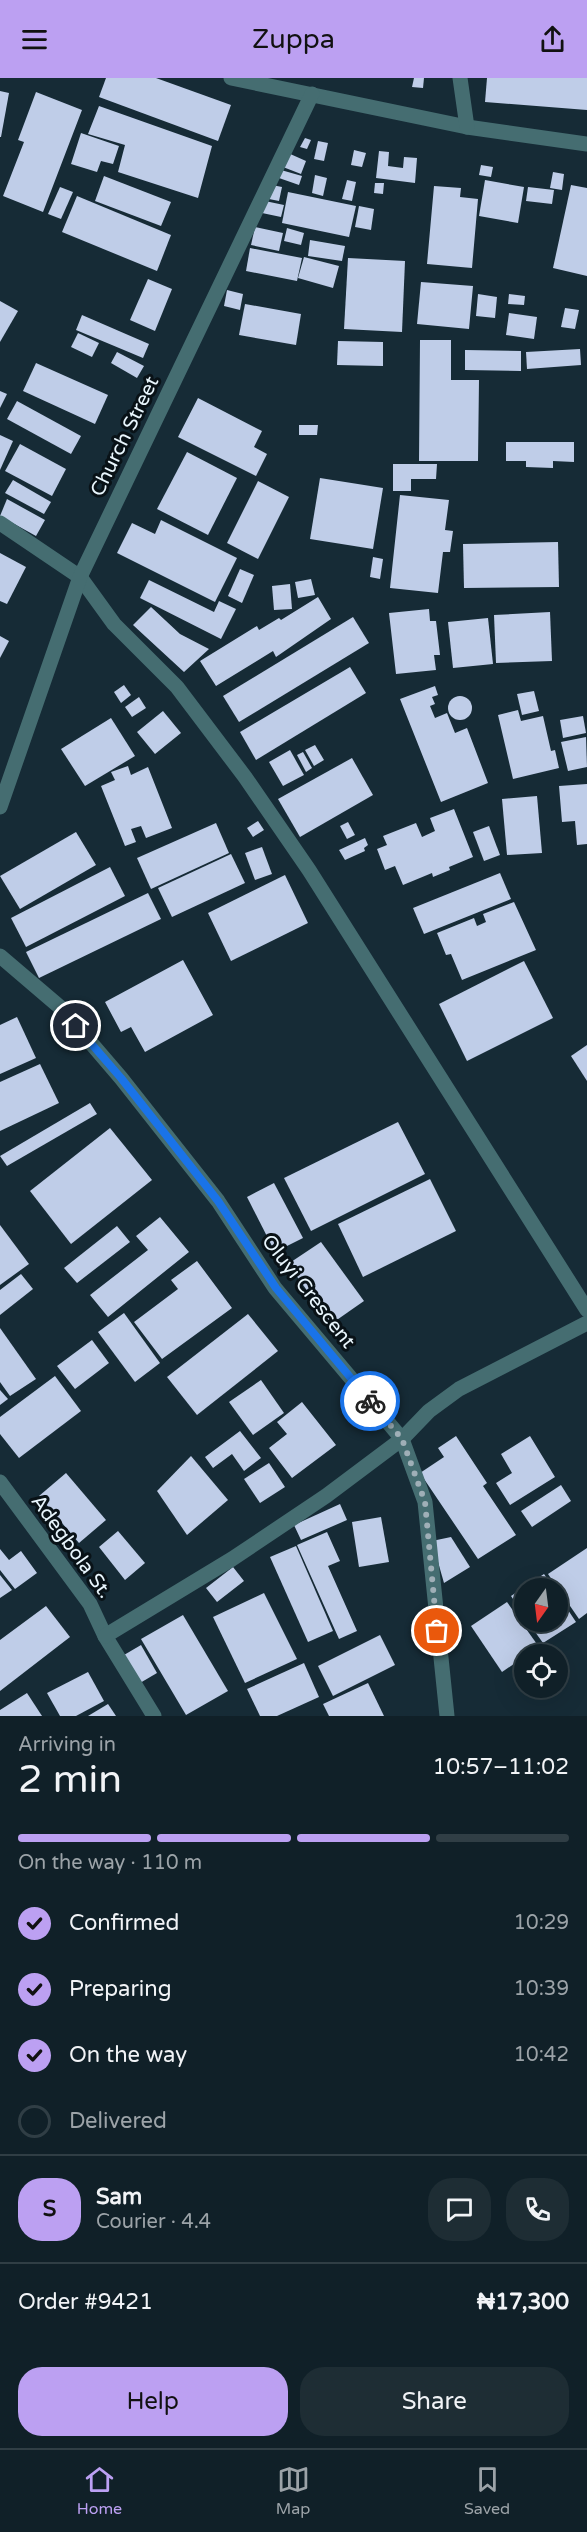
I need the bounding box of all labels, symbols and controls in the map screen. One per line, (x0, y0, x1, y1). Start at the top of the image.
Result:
icon: menu (18, 23, 51, 56)
text: Zuppa (252, 23, 335, 56)
icon: share (536, 23, 569, 56)
street label: Church Street (85, 372, 164, 500)
pin (50, 1000, 101, 1051)
icon: home (59, 1009, 92, 1042)
street label: Oluyi Crescent (256, 1230, 360, 1354)
courier (340, 1371, 400, 1431)
icon: bike (354, 1385, 387, 1418)
street label: Adegbola St. (26, 1490, 117, 1603)
north arrow (514, 1578, 568, 1632)
map controls (514, 1578, 568, 1698)
pin (411, 1605, 462, 1656)
icon: bag (420, 1614, 453, 1647)
button: locate (514, 1644, 568, 1698)
text: Arriving in (18, 1733, 116, 1757)
text: 10:57–11:02 (432, 1754, 569, 1780)
text: 2 min (18, 1756, 122, 1803)
text: On the way · 110 m (18, 1851, 202, 1875)
icon: check (18, 1907, 51, 1940)
text: Confirmed (69, 1910, 179, 1936)
text: 10:29 (514, 1911, 569, 1935)
icon: check (18, 1973, 51, 2006)
text: Preparing (69, 1976, 172, 2002)
text: 10:39 (514, 1977, 569, 2001)
icon: check (18, 2039, 51, 2072)
text: On the way (69, 2042, 187, 2068)
text: 10:42 (514, 2043, 569, 2067)
text: Delivered (69, 2108, 167, 2134)
button: chat (428, 2178, 491, 2241)
button: phone (506, 2178, 569, 2241)
text: Sam (96, 2184, 142, 2210)
text: S (43, 2196, 56, 2222)
text: Courier · 4.4 (96, 2210, 211, 2234)
text: Order #9421 (18, 2289, 153, 2315)
text: ₦17,300 (477, 2289, 569, 2315)
button: Help (18, 2367, 288, 2436)
button: Share (300, 2367, 569, 2436)
tab: Home (77, 2463, 122, 2519)
tab: Map (276, 2463, 310, 2519)
tab: Saved (464, 2463, 510, 2519)

